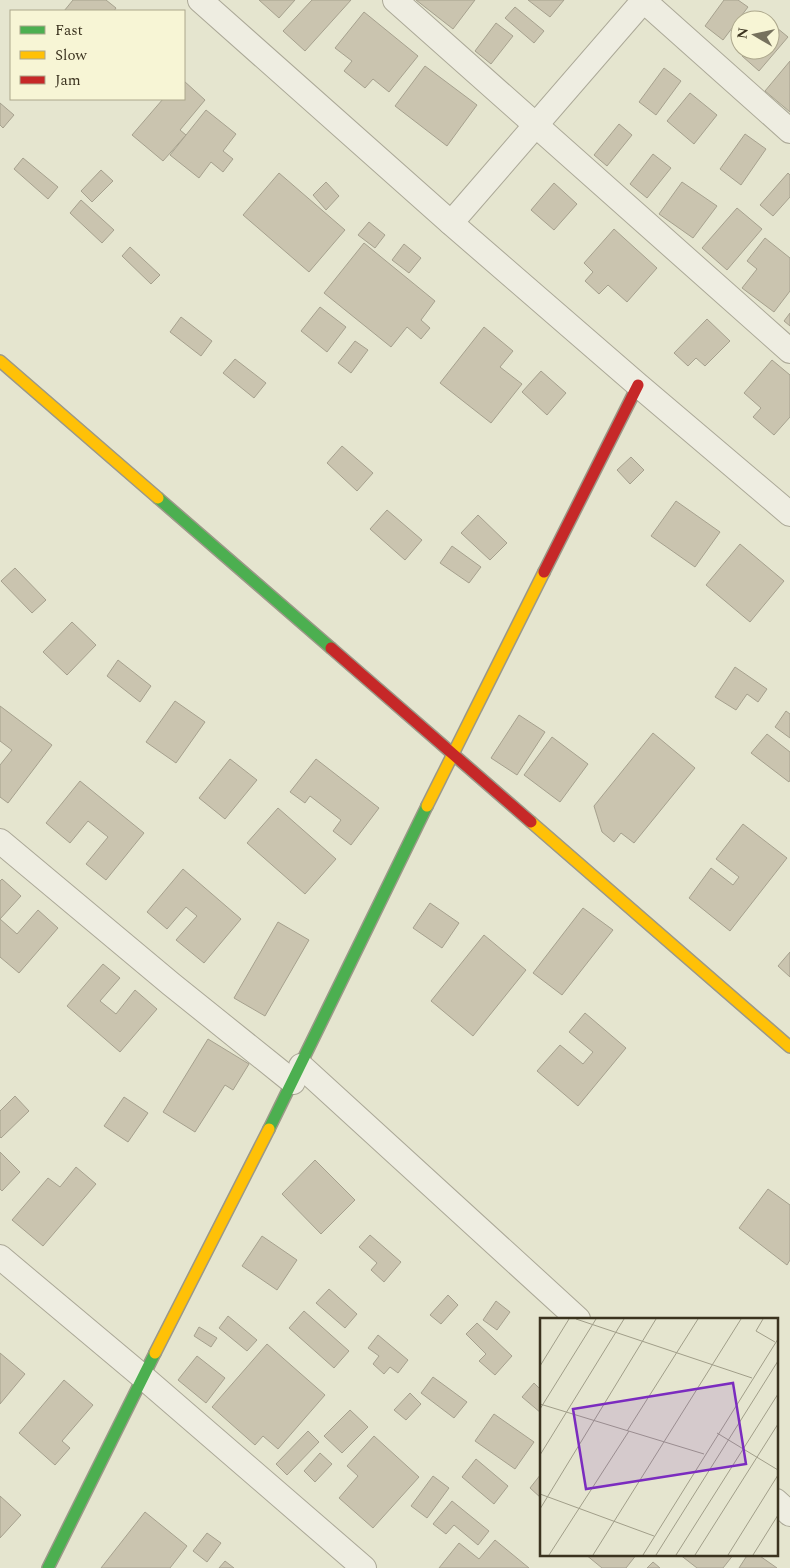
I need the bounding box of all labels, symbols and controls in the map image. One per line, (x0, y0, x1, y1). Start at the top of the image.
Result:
legend (10, 10, 185, 100)
north arrow (730, 10, 780, 60)
text: Fast (55, 19, 83, 42)
text: N (731, 26, 754, 40)
text: Slow (55, 44, 87, 67)
text: Jam (55, 69, 81, 92)
inset map (540, 1318, 778, 1556)

